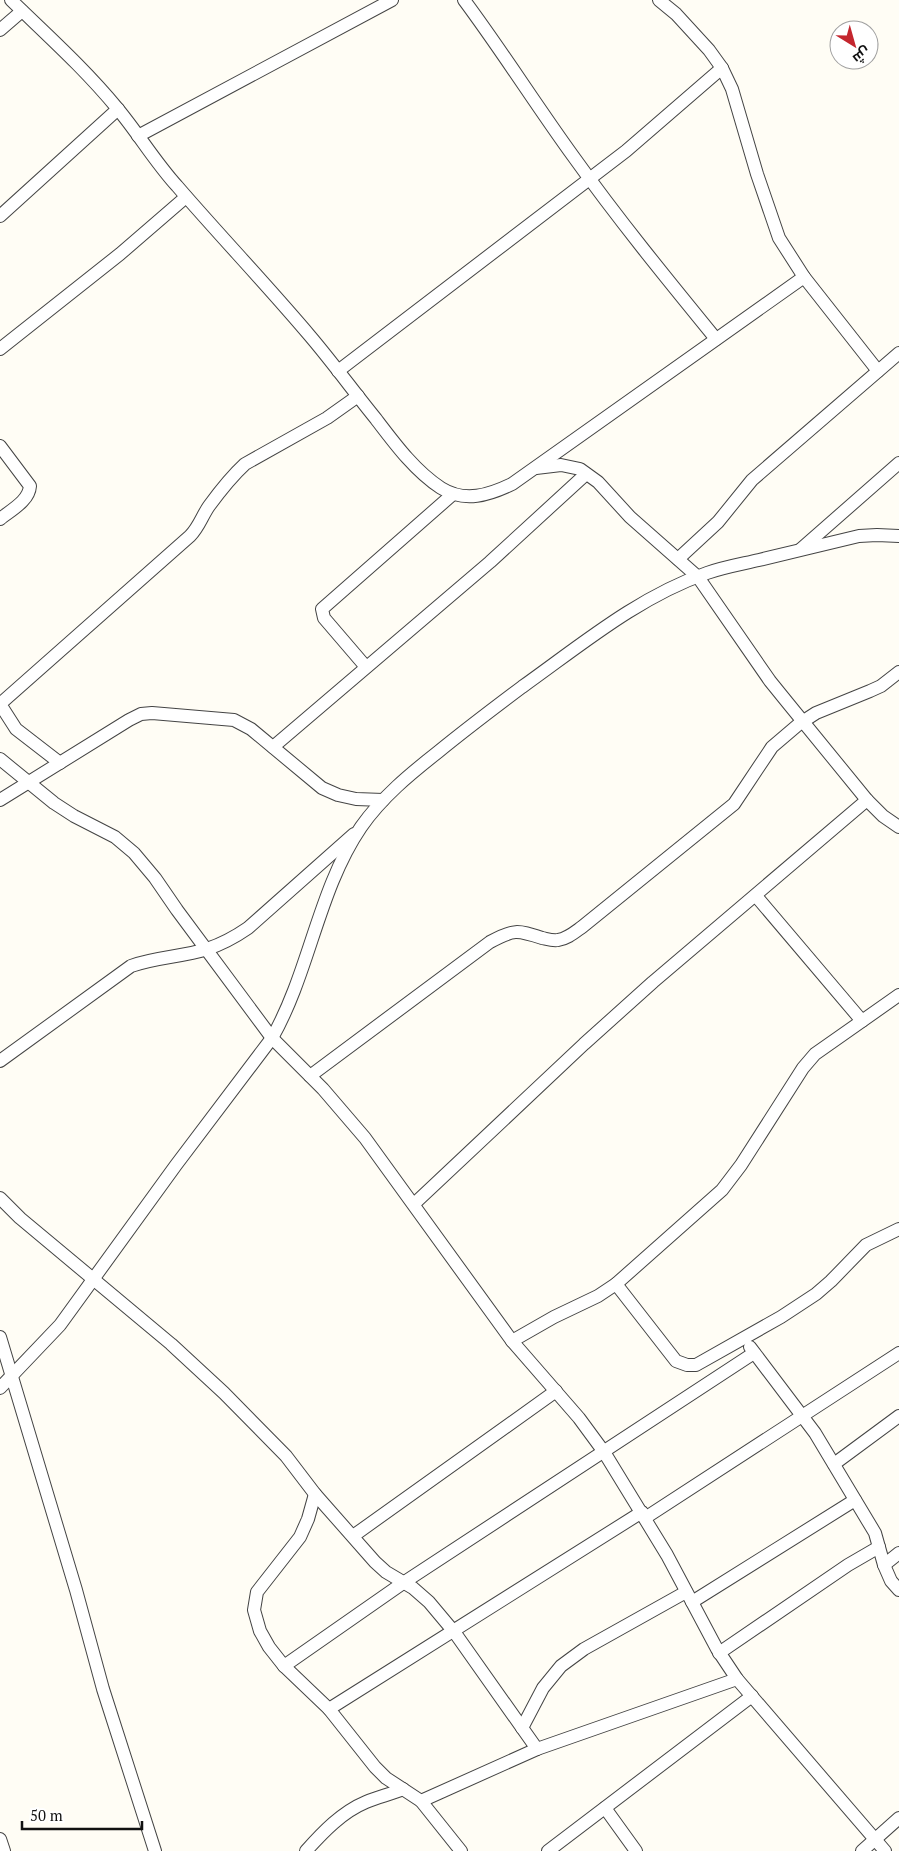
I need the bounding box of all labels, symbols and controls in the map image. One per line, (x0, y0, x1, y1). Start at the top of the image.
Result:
north arrow (829, 20, 879, 70)
text: ش (849, 43, 875, 69)
scale bar (22, 1798, 142, 1830)
text: 50 m (30, 1805, 63, 1825)

